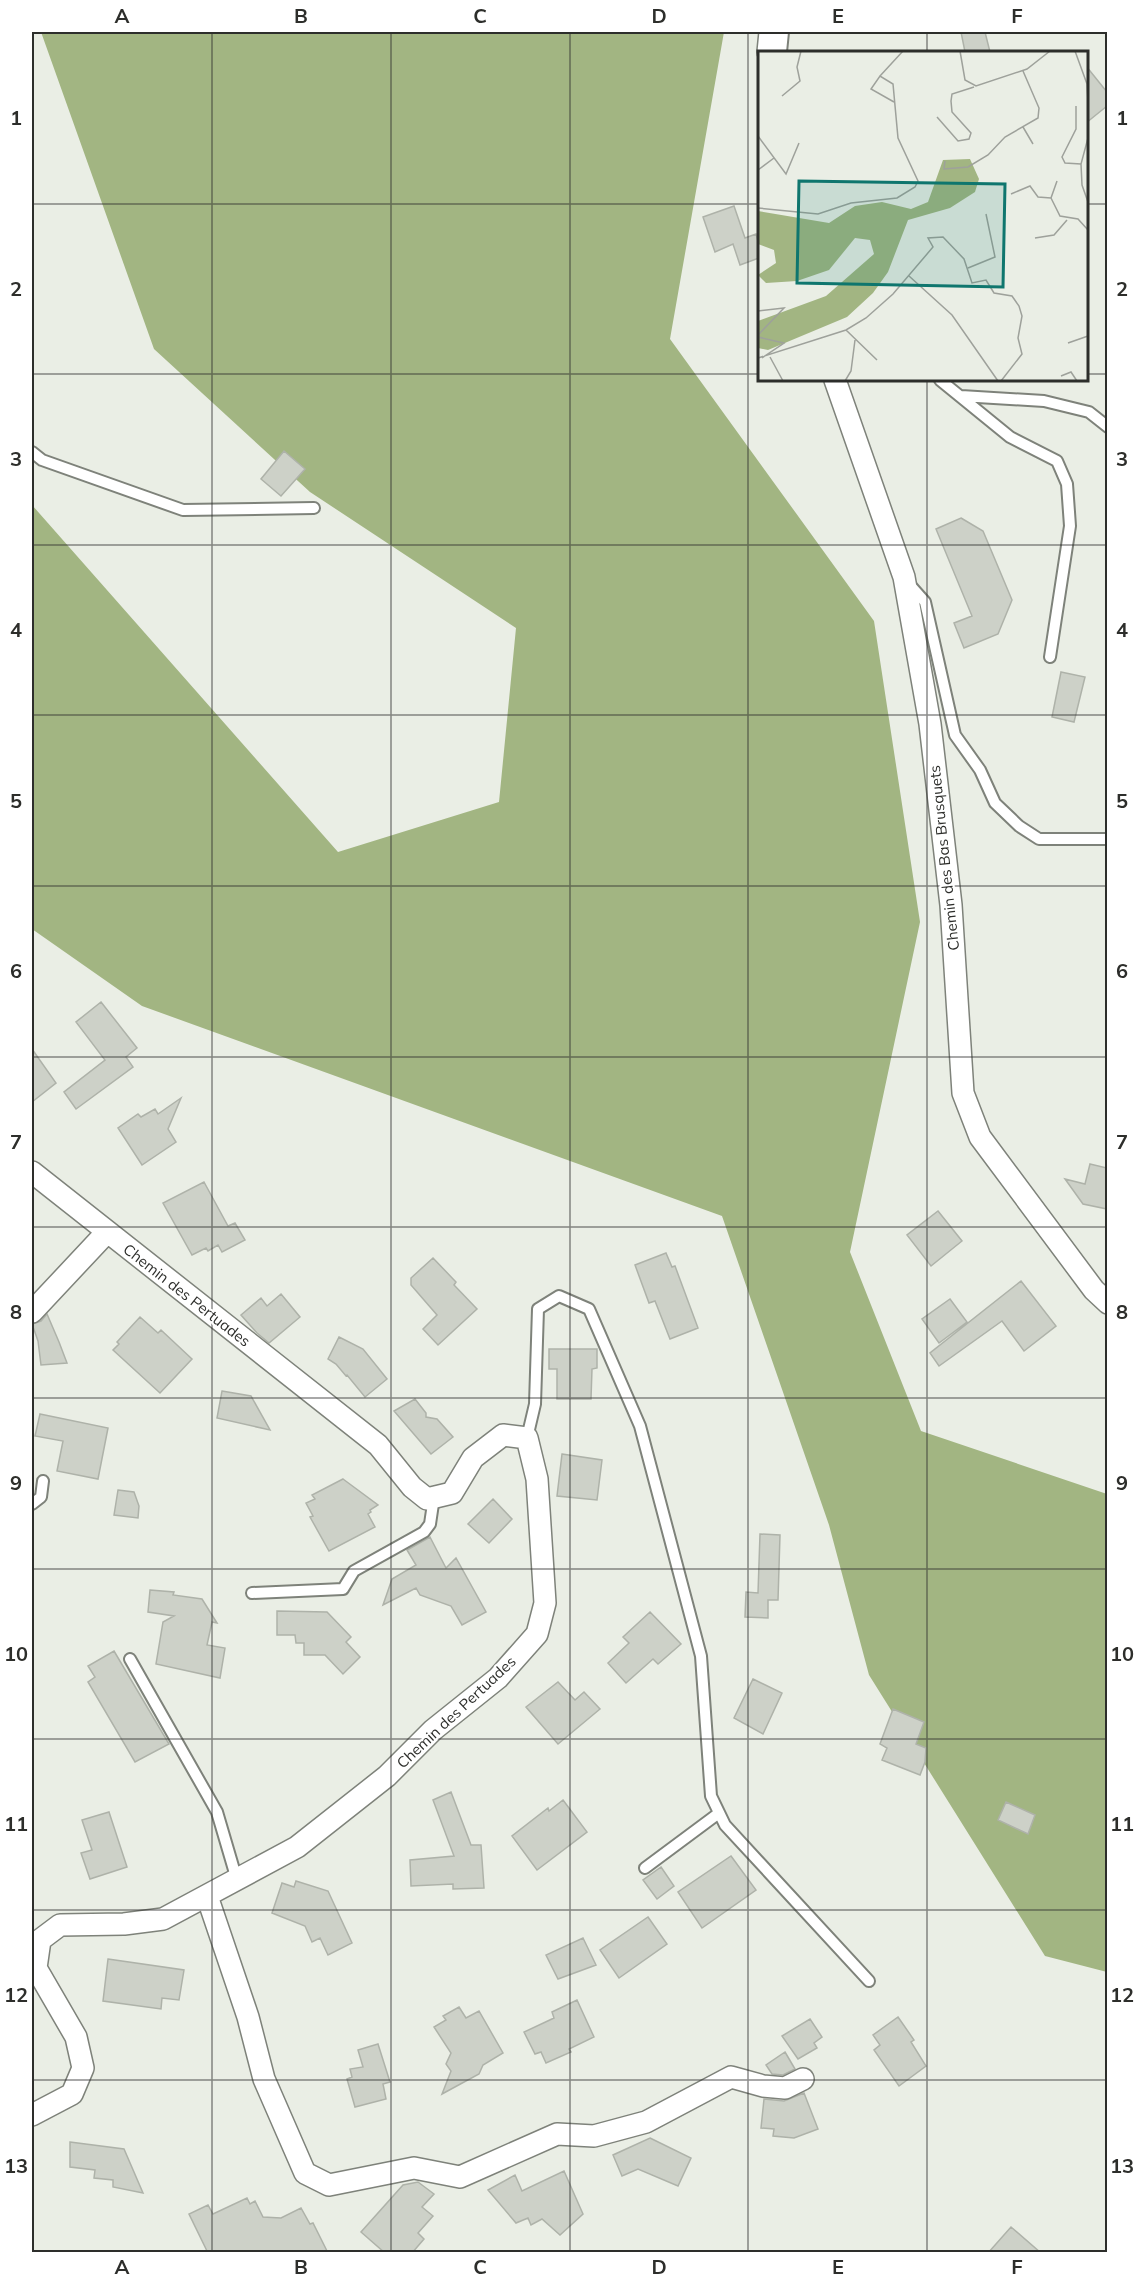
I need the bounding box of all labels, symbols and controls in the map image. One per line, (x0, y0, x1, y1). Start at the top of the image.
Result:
text: A (115, 3, 130, 28)
text: B (294, 3, 308, 28)
text: C (473, 3, 487, 28)
text: D (651, 3, 667, 28)
text: E (832, 3, 844, 28)
text: F (1011, 3, 1023, 28)
inset map (758, 51, 1088, 381)
text: 1 (10, 105, 22, 130)
text: 1 (1116, 105, 1128, 130)
text: 2 (10, 276, 22, 301)
text: 2 (1116, 276, 1128, 301)
text: 3 (10, 446, 22, 471)
text: 3 (1116, 446, 1128, 471)
text: 4 (10, 617, 22, 642)
text: 4 (1116, 617, 1128, 642)
street label: Chemin des Bas Brusquets (925, 765, 963, 951)
text: 5 (10, 788, 22, 813)
text: 5 (1116, 788, 1128, 813)
text: 6 (10, 958, 22, 983)
text: 6 (1116, 958, 1128, 983)
text: 7 (10, 1129, 22, 1154)
text: 7 (1116, 1129, 1128, 1154)
street label: Chemin des Pertuades (120, 1239, 254, 1351)
text: 8 (10, 1299, 22, 1324)
text: 8 (1116, 1299, 1128, 1324)
text: 9 (10, 1470, 22, 1495)
text: 9 (1116, 1470, 1128, 1495)
text: 10 (4, 1641, 28, 1666)
text: 10 (1110, 1641, 1134, 1666)
street label: Chemin des Pertuades (392, 1652, 520, 1772)
text: 11 (4, 1811, 28, 1836)
text: 11 (1110, 1811, 1134, 1836)
text: 12 (4, 1982, 28, 2007)
text: 12 (1110, 1982, 1134, 2007)
text: 13 (4, 2153, 28, 2178)
text: 13 (1110, 2153, 1134, 2178)
text: A (115, 2254, 130, 2279)
text: B (294, 2254, 308, 2279)
text: C (473, 2254, 487, 2279)
text: D (651, 2254, 667, 2279)
text: E (832, 2254, 844, 2279)
text: F (1011, 2254, 1023, 2279)

